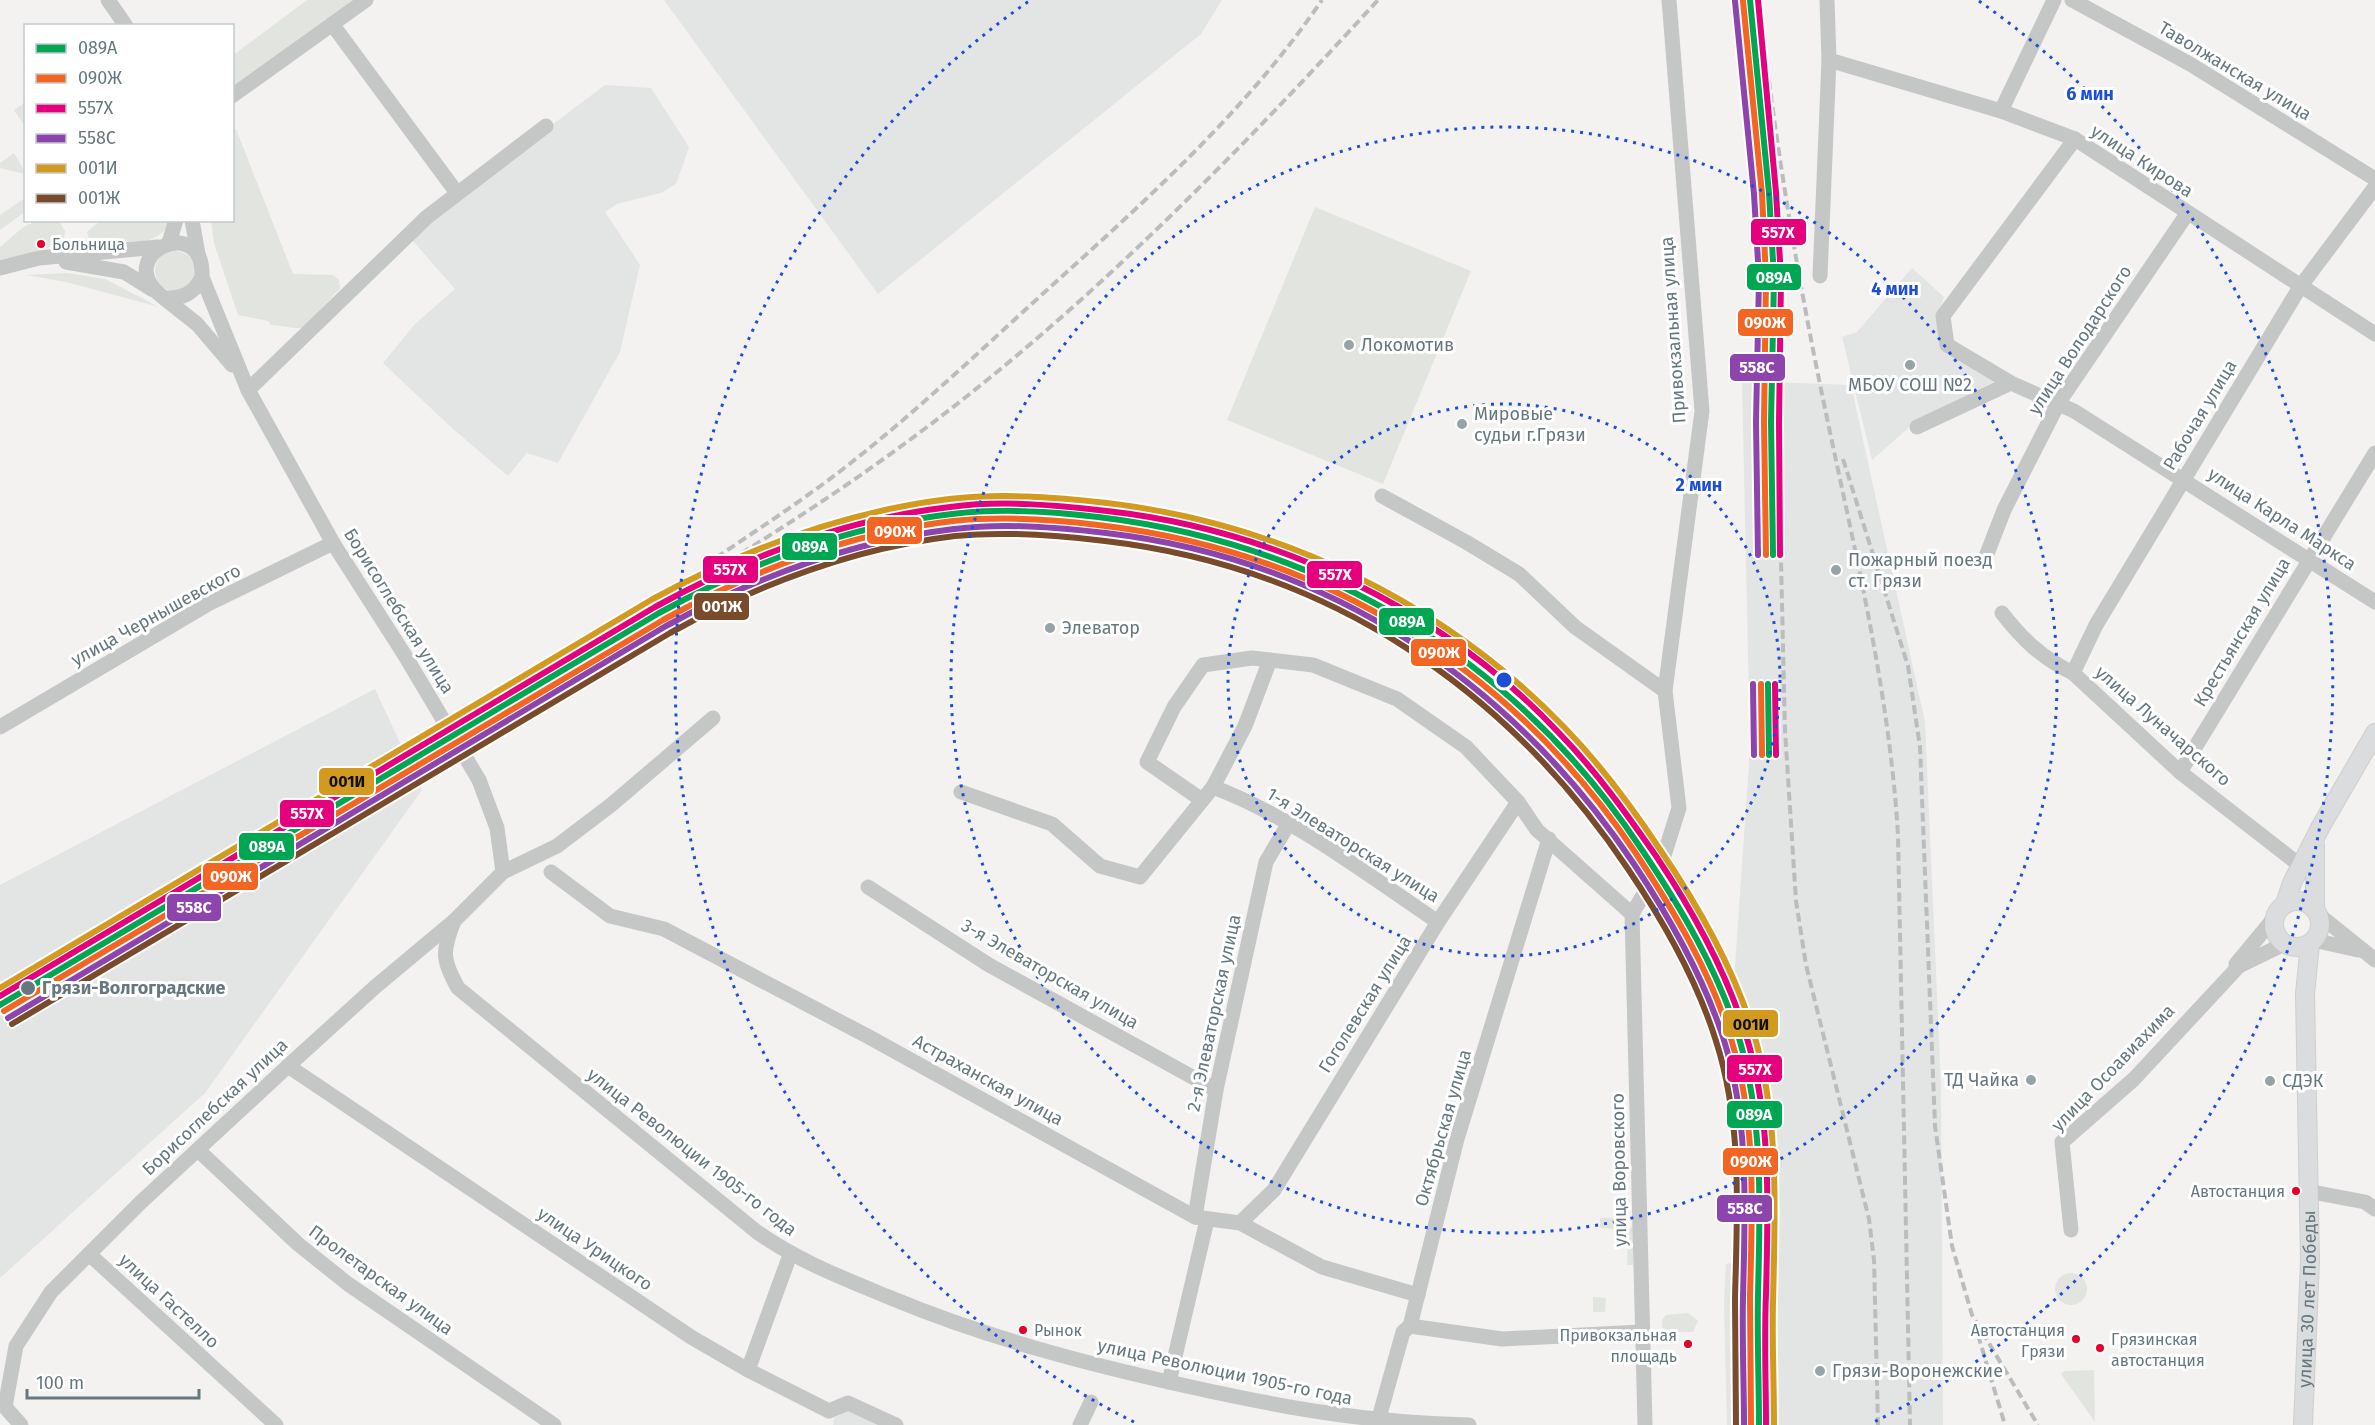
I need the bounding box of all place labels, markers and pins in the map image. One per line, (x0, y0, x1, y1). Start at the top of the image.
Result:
place label: Больница (52, 235, 125, 254)
marker: Больница (35, 238, 47, 250)
place label: Локомотив (1361, 334, 1454, 356)
marker: Локомотив (1342, 338, 1356, 352)
marker: МБОУ СОШ №2 (1903, 358, 1917, 372)
place label: МБОУ СОШ №2 (1848, 374, 1972, 396)
place label: Мировые судьи г.Грязи (1474, 403, 1586, 446)
marker: Мировые судьи г.Грязи (1455, 417, 1469, 431)
place label: Пожарный поезд ст. Грязи (1848, 549, 1992, 592)
marker: Пожарный поезд ст. Грязи (1829, 563, 1843, 577)
place label: Элеватор (1062, 617, 1140, 639)
marker: Элеватор (1043, 621, 1057, 635)
centre of rings (1494, 670, 1514, 690)
place label: Грязи-Волгоградские (42, 977, 226, 999)
marker: Грязи-Волгоградские (19, 979, 37, 997)
place label: ТД Чайка (1944, 1069, 2019, 1091)
place label: СДЭК (2282, 1070, 2324, 1092)
marker: ТД Чайка (2024, 1073, 2038, 1087)
marker: СДЭК (2263, 1074, 2277, 1088)
place label: Автостанция (2191, 1182, 2285, 1201)
marker: Автостанция (2290, 1185, 2302, 1197)
place label: Рынок (1034, 1321, 1083, 1340)
place label: Автостанция Грязи (1971, 1321, 2065, 1361)
marker: Рынок (1017, 1324, 1029, 1336)
place label: Привокзальная площадь (1559, 1326, 1677, 1366)
place label: Грязинская автостанция (2111, 1330, 2205, 1370)
marker: Автостанция Грязи (2070, 1333, 2082, 1345)
marker: Привокзальная площадь (1682, 1338, 1694, 1350)
marker: Грязинская автостанция (2094, 1342, 2106, 1354)
place label: Грязи-Воронежские (1832, 1360, 2003, 1382)
marker: Грязи-Воронежские (1813, 1364, 1827, 1378)

